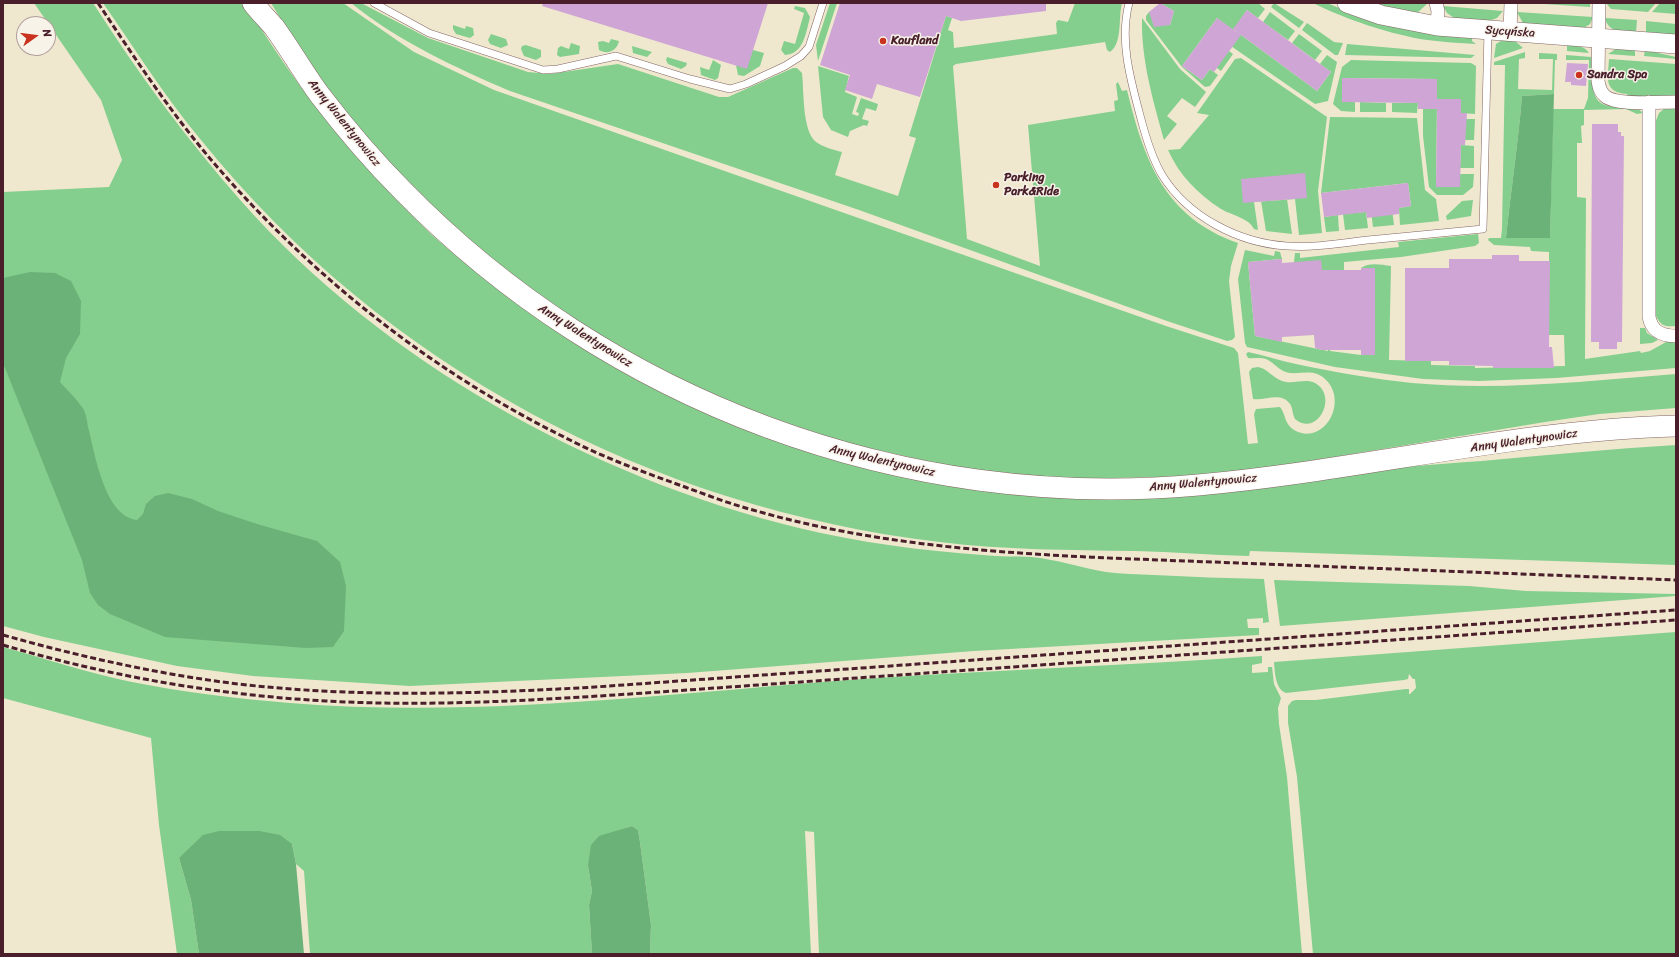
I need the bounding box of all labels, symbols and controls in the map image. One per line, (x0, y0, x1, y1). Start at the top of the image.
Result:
north arrow (16, 16, 56, 56)
street label: Sycyńska (1484, 23, 1536, 41)
text: N (37, 27, 57, 39)
place label: Kaufland (891, 34, 938, 48)
marker: Kaufland (878, 36, 888, 46)
place label: Sandra Spa (1587, 68, 1647, 82)
marker: Sandra Spa (1574, 70, 1584, 80)
street label: Anny Walentynowicz (304, 76, 384, 170)
place label: Parking Park&Ride (1004, 171, 1059, 199)
marker: Parking Park&Ride (991, 180, 1001, 190)
street label: Anny Walentynowicz (535, 301, 635, 371)
street label: Anny Walentynowicz (1469, 426, 1579, 456)
street label: Anny Walentynowicz (828, 442, 936, 480)
street label: Anny Walentynowicz (1148, 471, 1258, 495)

